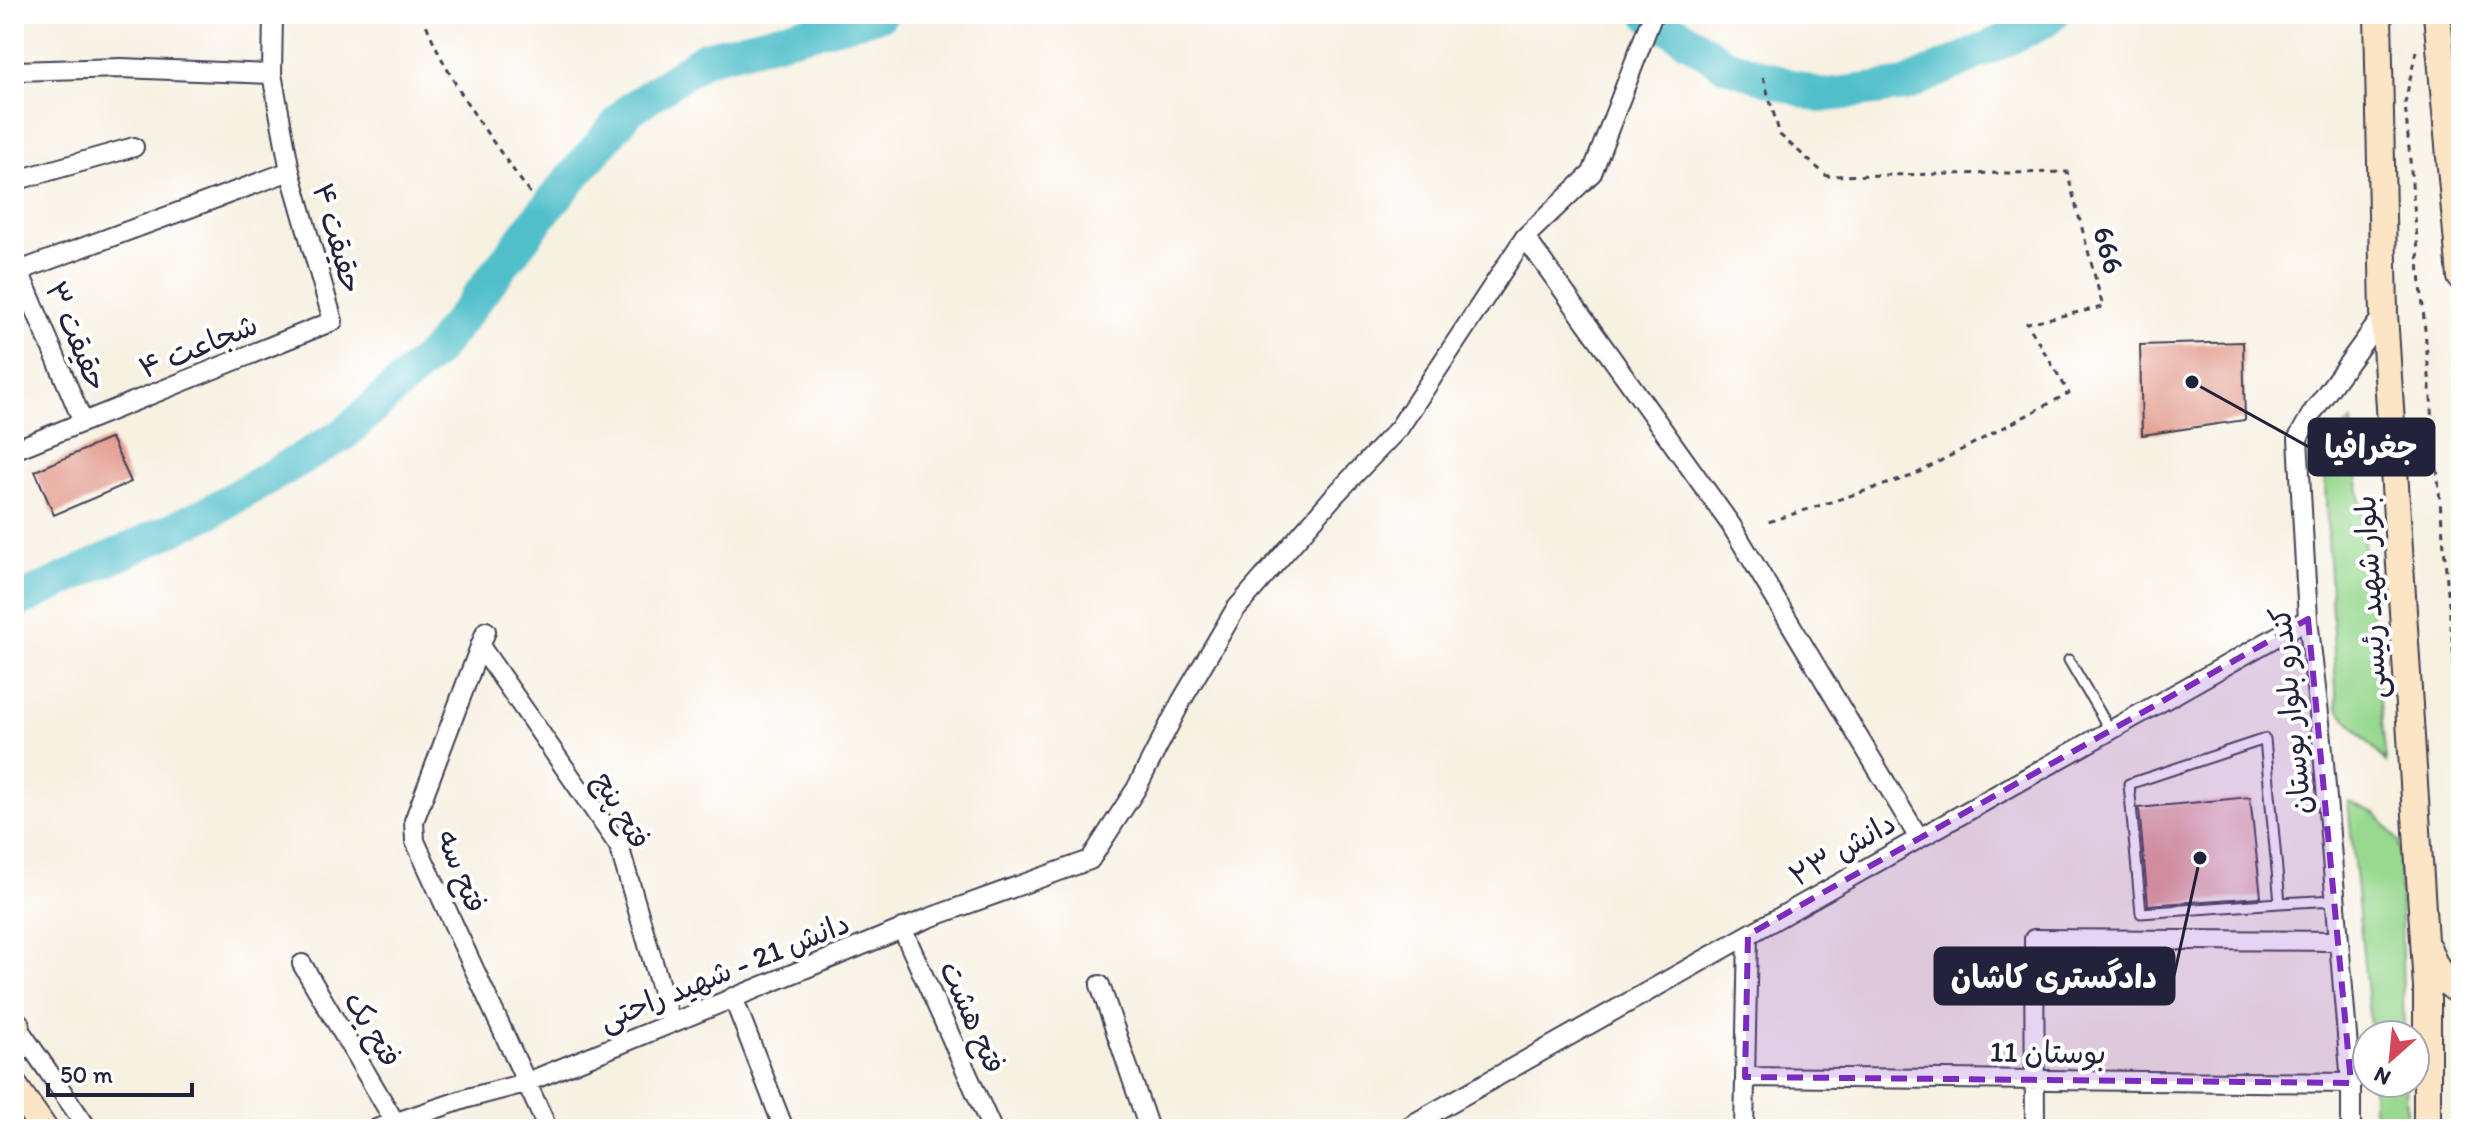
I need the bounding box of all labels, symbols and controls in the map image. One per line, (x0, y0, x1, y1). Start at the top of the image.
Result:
street label: حقیقت ۴ (305, 178, 371, 298)
street label: 666 (2085, 222, 2133, 278)
street label: حقیقت ۳ (37, 276, 117, 396)
street label: شجاعت ۴ (133, 305, 263, 387)
callout: جغرافیا (2309, 419, 2434, 475)
text: جغرافیا (2325, 428, 2417, 466)
street label: بلوار شهید رئیسی (2346, 494, 2395, 700)
street label: کندرو بلوار بوستان (2261, 605, 2320, 817)
street label: فتح پنج (583, 765, 659, 856)
street label: دانش ۲۳ (1782, 804, 1902, 894)
street label: فتح سه (427, 824, 495, 919)
street label: دانش 21 - شهید راحتی (593, 904, 855, 1039)
callout: دادگستری کاشان (1935, 948, 2174, 1004)
street label: فتح هشت (930, 955, 1014, 1080)
text: دادگستری کاشان (1951, 957, 2157, 996)
street label: فتح یک (334, 984, 410, 1075)
north arrow (2351, 1019, 2431, 1099)
street label: بوستان 11 (1989, 1032, 2107, 1072)
scale bar (48, 1047, 192, 1097)
text: 50 m (60, 1060, 113, 1089)
text: N (2369, 1061, 2395, 1092)

